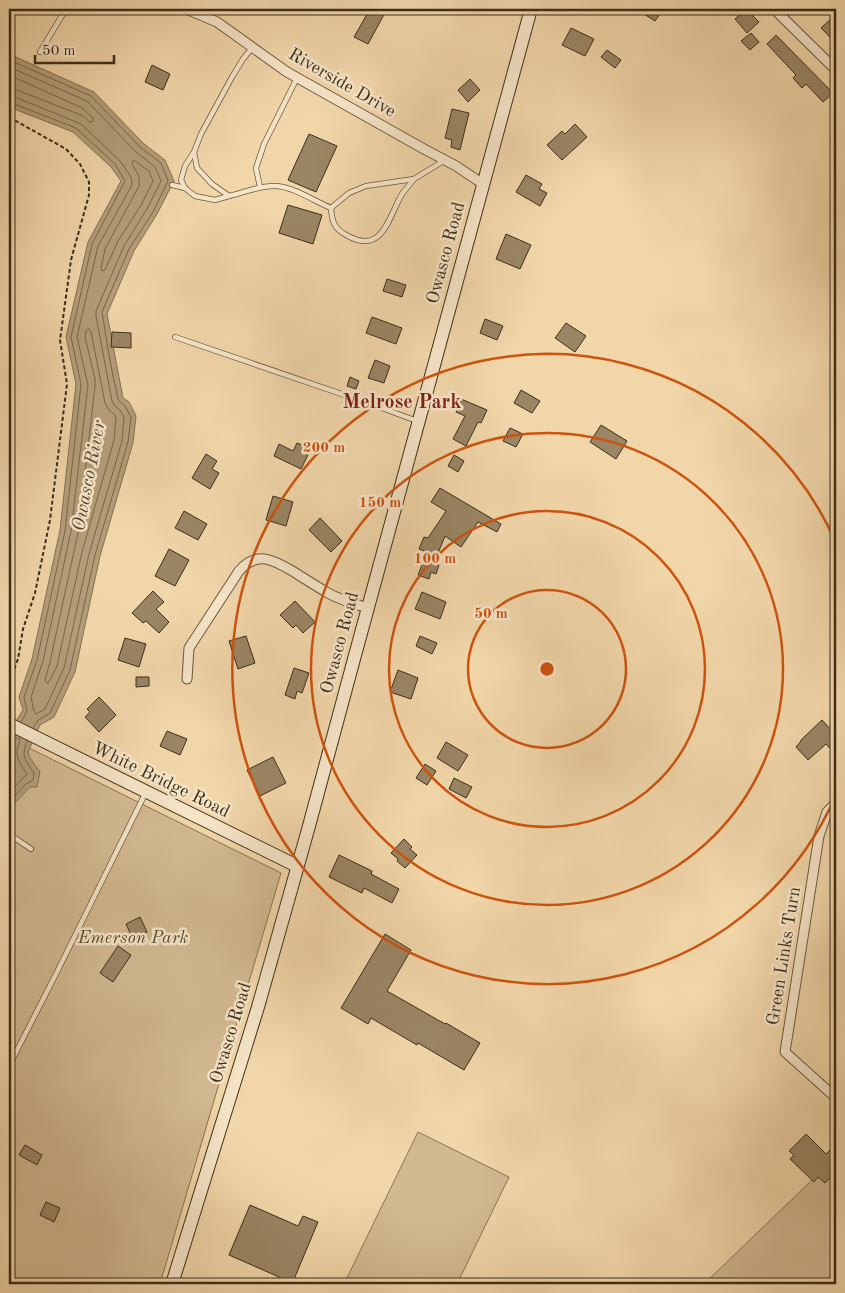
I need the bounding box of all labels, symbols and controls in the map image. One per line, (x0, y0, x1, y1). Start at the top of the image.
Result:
scale bar (35, 32, 114, 64)
text: 50 m (42, 44, 76, 59)
street label: Riverside Drive (285, 45, 399, 121)
street label: Owasco Road (424, 200, 468, 306)
district label: Melrose Park (343, 393, 462, 413)
water label: Owasco River (70, 418, 110, 533)
text: 200 m (303, 441, 345, 456)
text: 150 m (359, 496, 401, 511)
text: 100 m (414, 552, 456, 567)
street label: Owasco Road (318, 590, 362, 696)
text: 50 m (474, 607, 508, 622)
centre of rings (538, 660, 556, 678)
street label: White Bridge Road (89, 739, 233, 821)
street label: Green Links Turn (764, 885, 804, 1027)
park label: Emerson Park (77, 929, 188, 947)
street label: Owasco Road (207, 980, 255, 1086)

